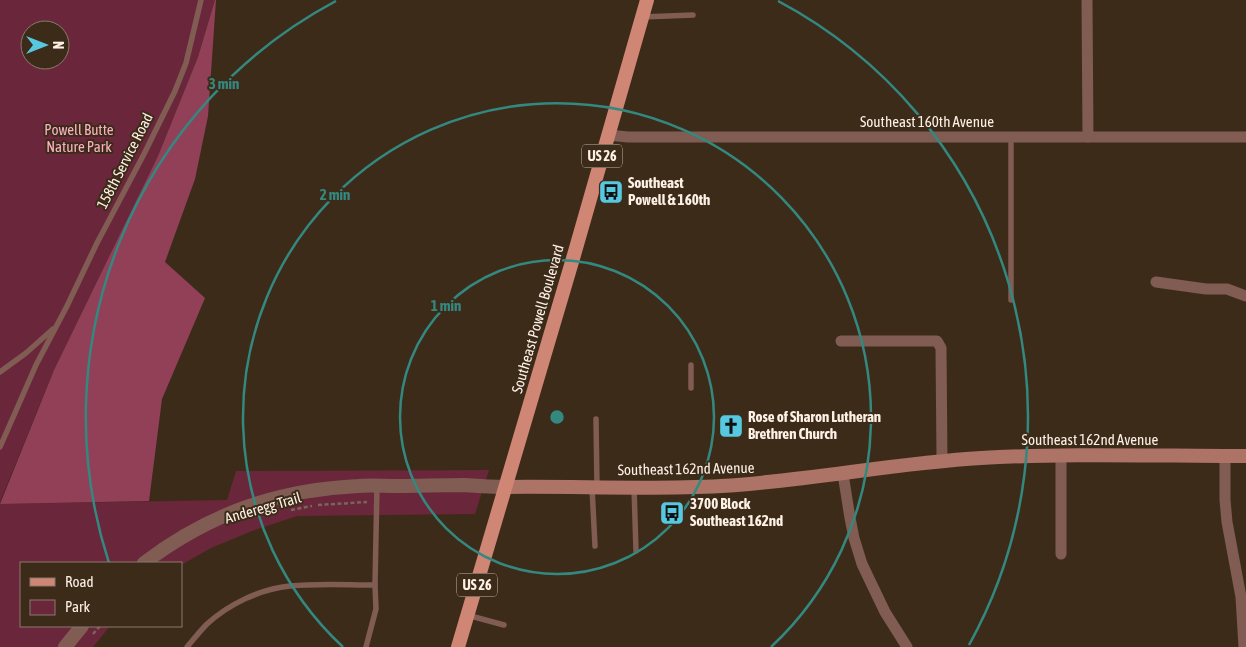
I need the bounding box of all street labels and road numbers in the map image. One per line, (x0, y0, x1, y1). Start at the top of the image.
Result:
street label: 158th Service Road (93, 110, 156, 211)
street label: Southeast 160th Avenue (860, 113, 994, 130)
road number: US 26 (582, 144, 622, 168)
street label: Southeast Powell Boulevard (508, 243, 567, 395)
street label: Southeast 162nd Avenue (1022, 431, 1159, 448)
street label: Southeast 162nd Avenue (617, 459, 755, 478)
street label: Anderegg Trail (223, 489, 303, 527)
road number: US 26 (457, 574, 497, 596)

